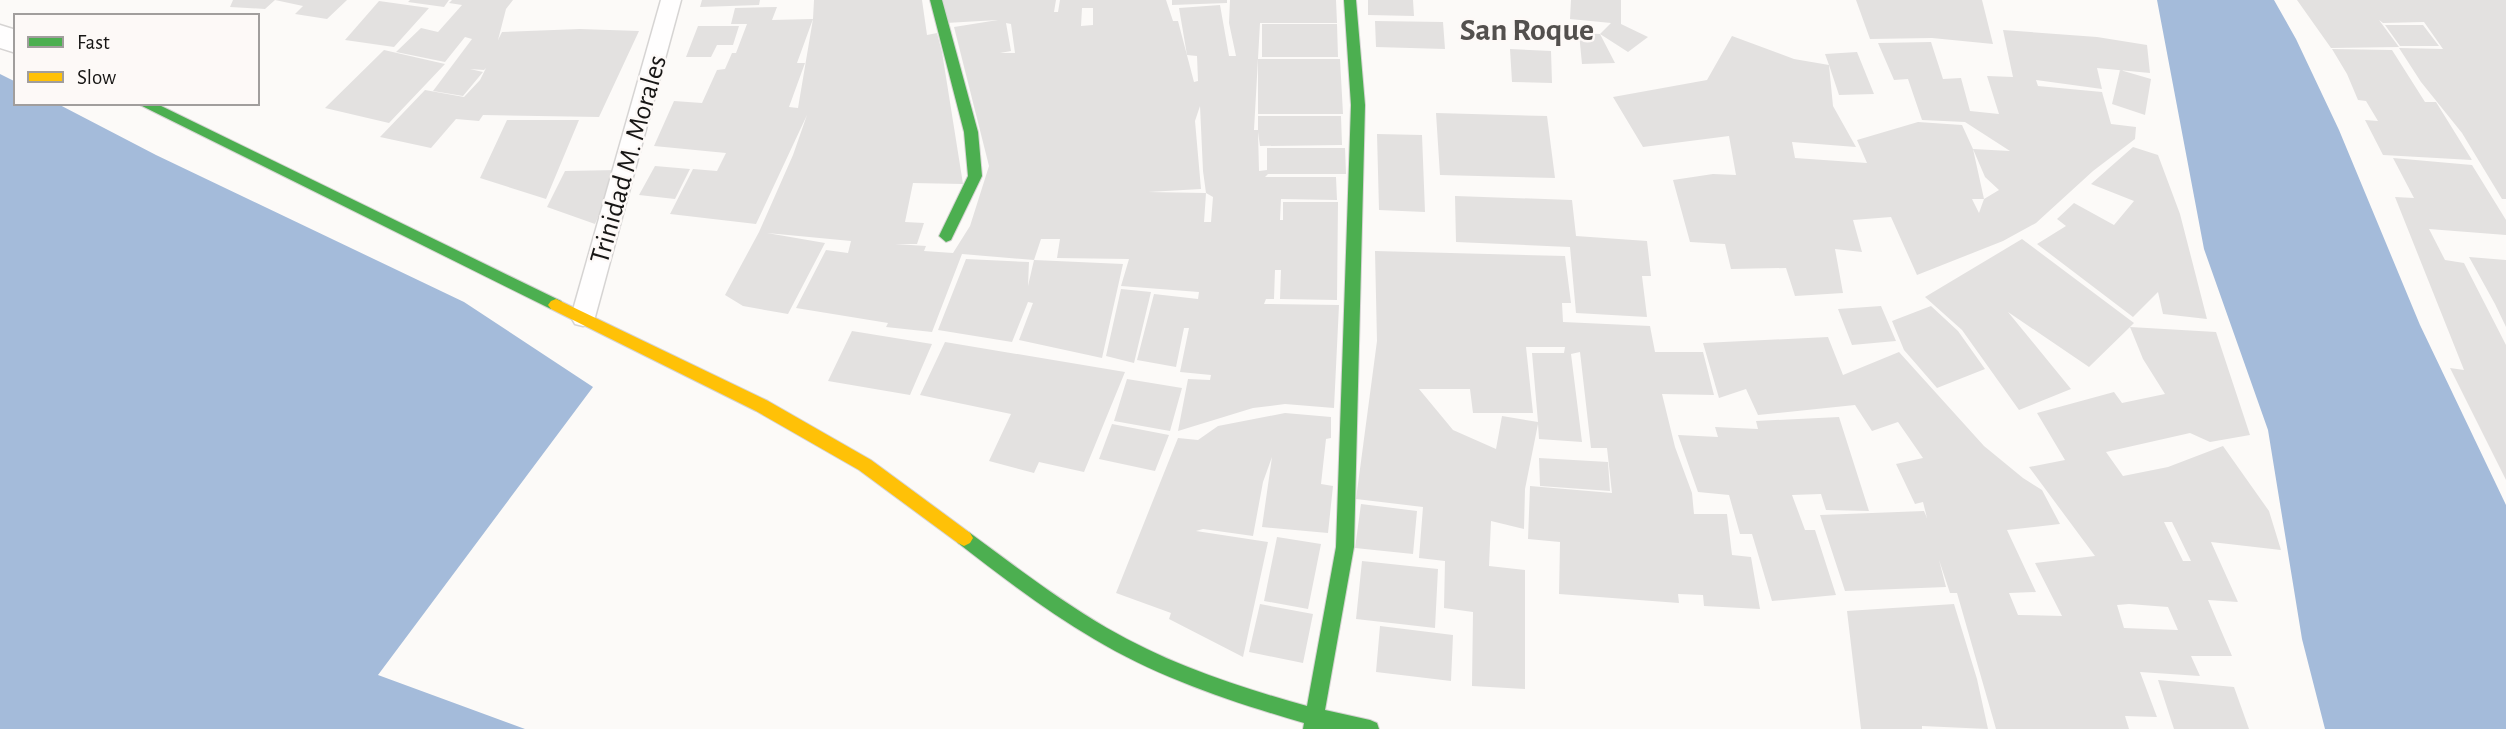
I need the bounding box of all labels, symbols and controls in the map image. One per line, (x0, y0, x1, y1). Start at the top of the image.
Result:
legend (14, 14, 259, 105)
district label: San Roque (1460, 14, 1594, 46)
text: Fast (77, 32, 110, 53)
street label: Trinidad M. Morales (586, 52, 672, 267)
text: Slow (77, 67, 116, 88)

